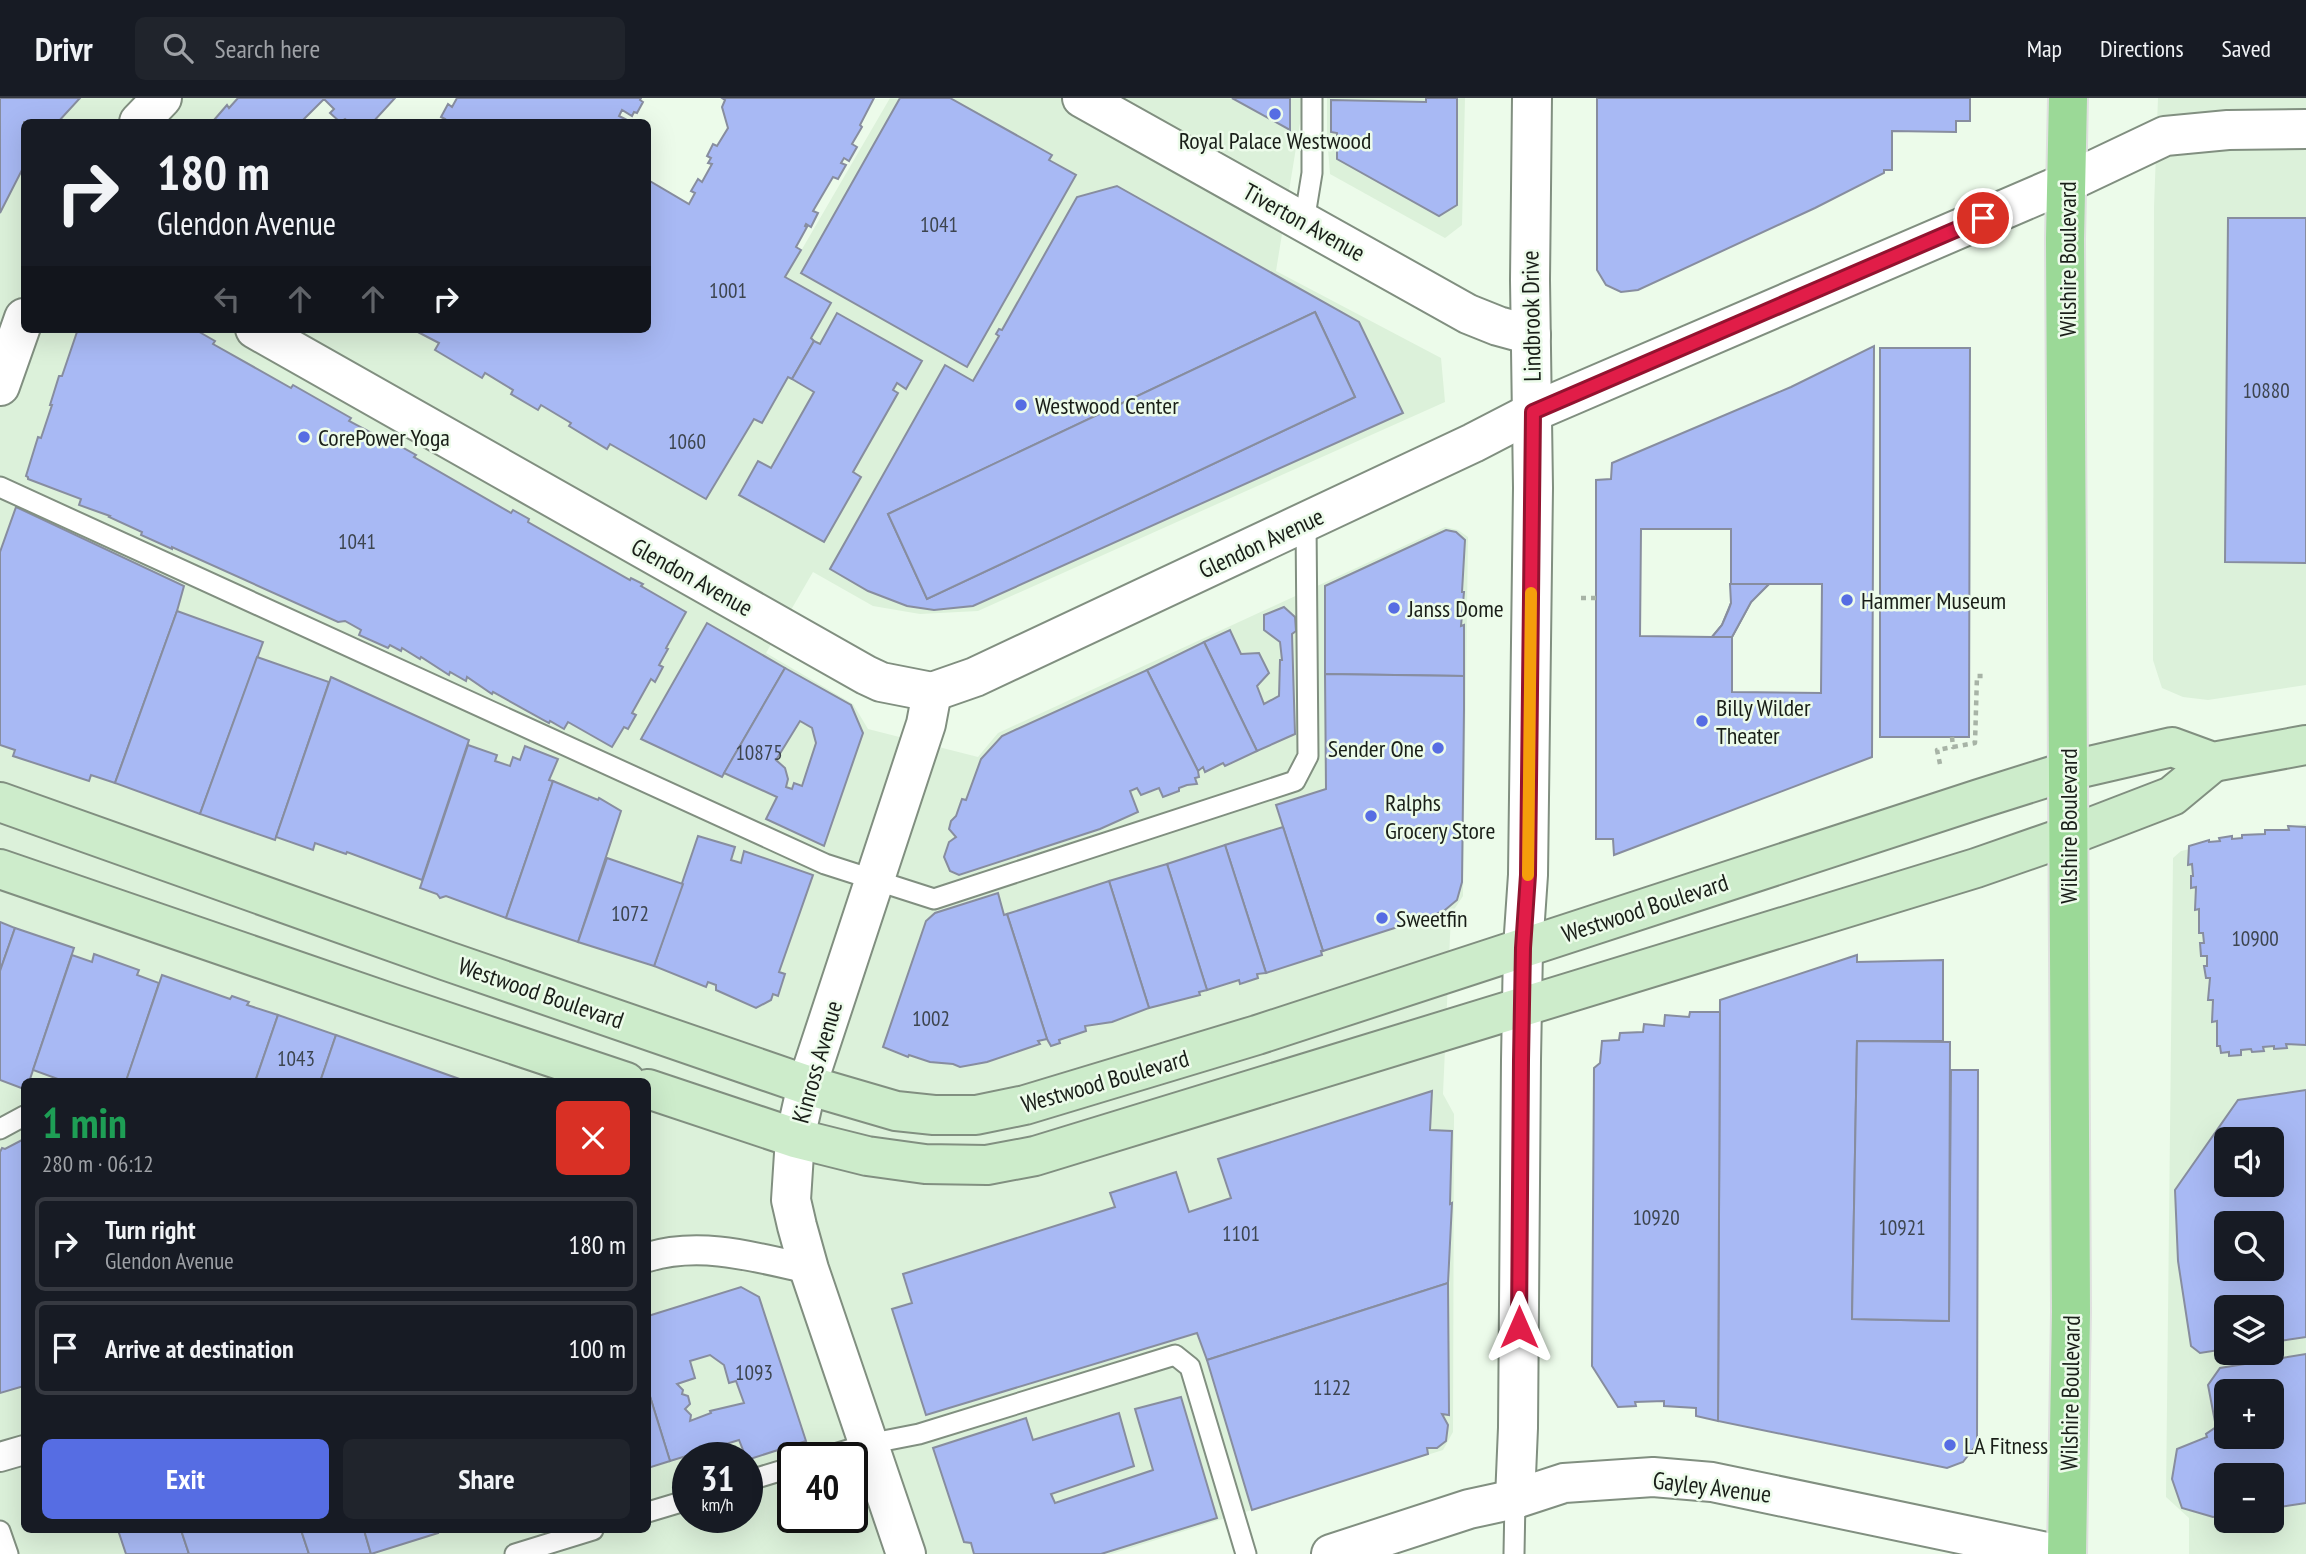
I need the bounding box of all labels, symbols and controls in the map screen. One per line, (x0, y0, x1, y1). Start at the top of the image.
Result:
search box (135, 17, 625, 80)
text: Drivr (35, 27, 93, 70)
icon: search (159, 29, 197, 67)
text: Search here (215, 32, 320, 65)
text: Map (2027, 33, 2062, 64)
text: Directions (2100, 33, 2184, 64)
text: Saved (2222, 33, 2271, 64)
marker: Royal Palace Westwood (1267, 106, 1283, 122)
place label: Royal Palace Westwood (1179, 125, 1371, 156)
text: 180 m (157, 140, 270, 204)
icon: right (42, 147, 133, 238)
street label: Tiverton Avenue (1238, 176, 1370, 268)
street label: Wilshire Boulevard (2052, 181, 2083, 337)
pin (1953, 188, 2013, 248)
icon: arrive (1964, 199, 2002, 237)
text: Glendon Avenue (157, 202, 336, 244)
house number: 1041 (920, 211, 958, 238)
street label: Lindbrook Drive (1514, 250, 1548, 382)
house number: 1001 (709, 277, 747, 304)
icon: left (208, 280, 246, 318)
icon: ahead (281, 280, 319, 318)
icon: ahead (354, 280, 392, 318)
icon: right (427, 280, 465, 318)
house number: 10880 (2242, 377, 2290, 404)
place label: Westwood Center (1035, 390, 1179, 421)
marker: Westwood Center (1013, 397, 1029, 413)
place label: CorePower Yoga (318, 422, 450, 453)
house number: 1060 (668, 428, 706, 455)
marker: CorePower Yoga (296, 429, 312, 445)
street label: Glendon Avenue (1194, 501, 1328, 585)
house number: 1041 (338, 528, 376, 555)
street label: Glendon Avenue (626, 531, 758, 623)
place label: Hammer Museum (1861, 585, 2006, 616)
marker: Hammer Museum (1839, 592, 1855, 608)
place label: Janss Dome (1407, 593, 1504, 624)
marker: Janss Dome (1386, 600, 1402, 616)
place label: Billy Wilder Theater (1716, 692, 1811, 751)
marker: Billy Wilder Theater (1694, 713, 1710, 729)
place label: Sender One (1328, 733, 1424, 764)
house number: 10875 (735, 739, 783, 766)
marker: Sender One (1430, 740, 1446, 756)
street label: Wilshire Boulevard (2053, 748, 2084, 904)
place label: Ralphs Grocery Store (1385, 787, 1495, 846)
marker: Ralphs Grocery Store (1363, 808, 1379, 824)
street label: Westwood Boulevard (1558, 867, 1732, 949)
house number: 1072 (611, 900, 649, 927)
place label: Sweetfin (1396, 903, 1467, 934)
marker: Sweetfin (1374, 910, 1390, 926)
house number: 10900 (2231, 925, 2279, 952)
street label: Westwood Boulevard (454, 950, 628, 1036)
street label: Kinross Avenue (785, 997, 849, 1127)
house number: 1002 (912, 1005, 950, 1032)
street label: Westwood Boulevard (1018, 1042, 1192, 1120)
house number: 1043 (277, 1045, 315, 1072)
text: 1 min (42, 1095, 127, 1150)
button: close (556, 1101, 630, 1175)
map controls (2214, 1127, 2284, 1533)
button: sound (2214, 1127, 2284, 1197)
text: 280 m · 06:12 (42, 1149, 154, 1178)
house number: 10920 (1632, 1204, 1680, 1231)
button: search (2214, 1211, 2284, 1281)
text: Turn right (105, 1213, 196, 1246)
house number: 10921 (1878, 1214, 1926, 1241)
house number: 1101 (1222, 1220, 1260, 1247)
icon: right (46, 1225, 84, 1263)
text: 180 m (568, 1228, 626, 1261)
text: Glendon Avenue (105, 1246, 234, 1275)
position arrow (1482, 1290, 1556, 1364)
button: layers (2214, 1295, 2284, 1365)
street label: Wilshire Boulevard (2053, 1315, 2087, 1471)
icon: arrive (46, 1329, 84, 1367)
text: Arrive at destination (105, 1332, 294, 1365)
text: 100 m (568, 1332, 626, 1365)
house number: 1093 (735, 1359, 773, 1386)
house number: 1122 (1313, 1374, 1351, 1401)
button: + (2214, 1379, 2284, 1449)
place label: LA Fitness (1964, 1430, 2048, 1461)
marker: LA Fitness (1942, 1437, 1958, 1453)
button: Exit (42, 1439, 329, 1519)
button: Share (343, 1439, 630, 1519)
speed limit sign: 40 (777, 1442, 868, 1533)
text: 31 (701, 1455, 734, 1501)
button: − (2214, 1463, 2284, 1533)
street label: Gayley Avenue (1651, 1464, 1773, 1510)
text: km/h (702, 1493, 733, 1516)

